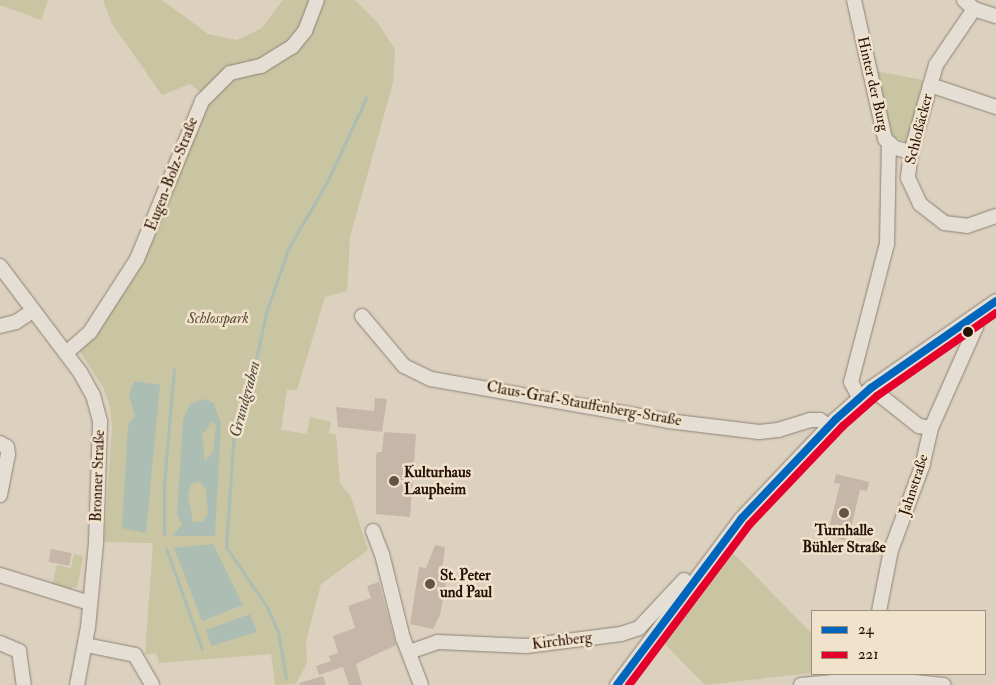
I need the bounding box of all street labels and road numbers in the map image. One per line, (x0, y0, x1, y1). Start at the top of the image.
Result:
street label: Hinter der Burg (853, 35, 893, 133)
street label: Schloßäcker (902, 92, 936, 166)
street label: Eugen-Bolz-Straße (142, 115, 202, 233)
street label: Claus-Graf-Stauffenberg-Straße (485, 378, 683, 430)
street label: Bronner Straße (87, 430, 109, 522)
street label: Jahnstraße (896, 452, 932, 518)
street label: Kirchberg (531, 628, 593, 654)

